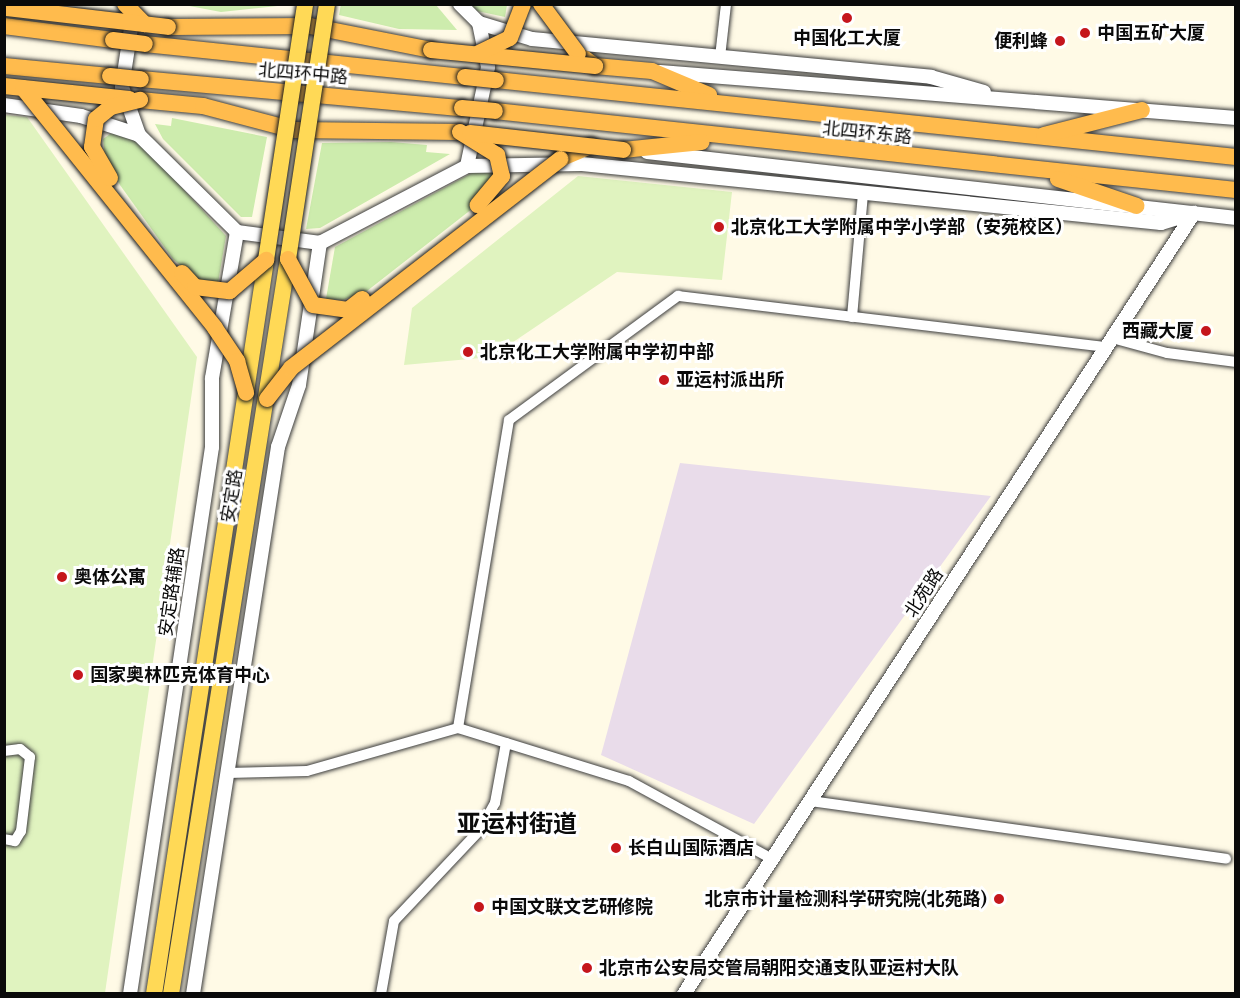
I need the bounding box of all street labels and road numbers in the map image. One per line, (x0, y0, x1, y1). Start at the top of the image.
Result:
street label: 北四环中路 (257, 59, 349, 89)
street label: 北四环东路 (821, 118, 913, 148)
street label: 安定路 (217, 468, 247, 524)
street label: 安定路辅路 (155, 546, 189, 638)
street label: 北苑路 (900, 564, 948, 622)

